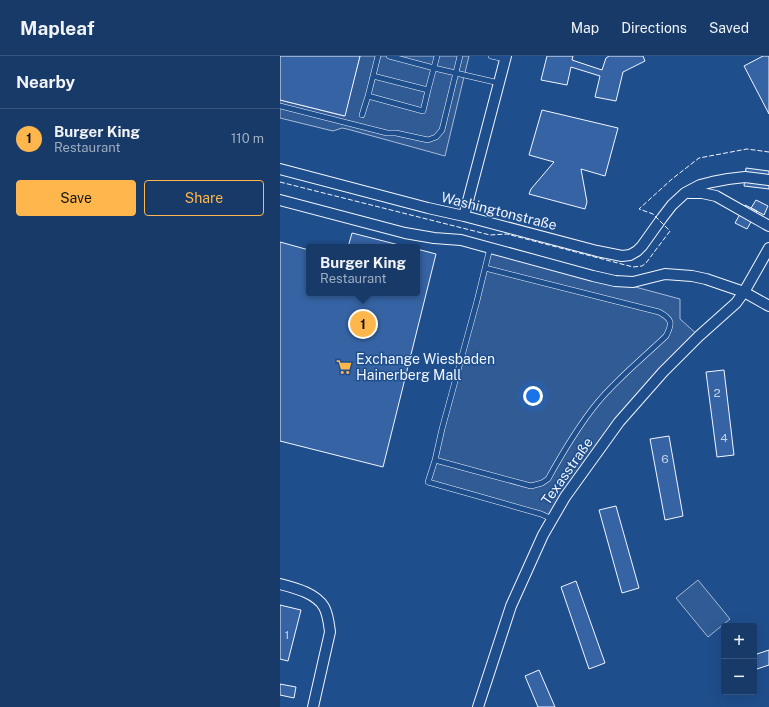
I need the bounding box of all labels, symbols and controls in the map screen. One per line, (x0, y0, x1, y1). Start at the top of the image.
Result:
text: Mapleaf (20, 17, 94, 39)
text: Map (571, 20, 599, 36)
text: Directions (621, 20, 687, 36)
text: Saved (709, 20, 749, 36)
text: Nearby (16, 72, 75, 92)
text: Burger King (54, 123, 140, 140)
text: 1 (26, 131, 32, 146)
text: 110 m (231, 131, 264, 146)
text: Restaurant (54, 140, 120, 155)
button: Save (16, 180, 136, 216)
button: Share (144, 180, 264, 216)
street label: Washingtonstraße (439, 189, 559, 233)
popup (306, 244, 420, 296)
text: Burger King (320, 254, 406, 271)
text: Restaurant (320, 271, 387, 286)
pin: 1 (350, 309, 376, 339)
place label: Exchange Wiesbaden Hainerberg Mall (356, 351, 495, 383)
supermarket icon: Exchange Wiesbaden Hainerberg Mall (335, 358, 353, 376)
your location (523, 386, 543, 406)
house number: 2 (713, 386, 721, 400)
house number: 4 (720, 431, 728, 445)
street label: Texasstraße (538, 434, 596, 508)
house number: 6 (661, 452, 669, 466)
map controls (721, 623, 757, 695)
button: + (721, 623, 757, 659)
house number: 1 (285, 628, 289, 642)
button: − (721, 659, 757, 695)

